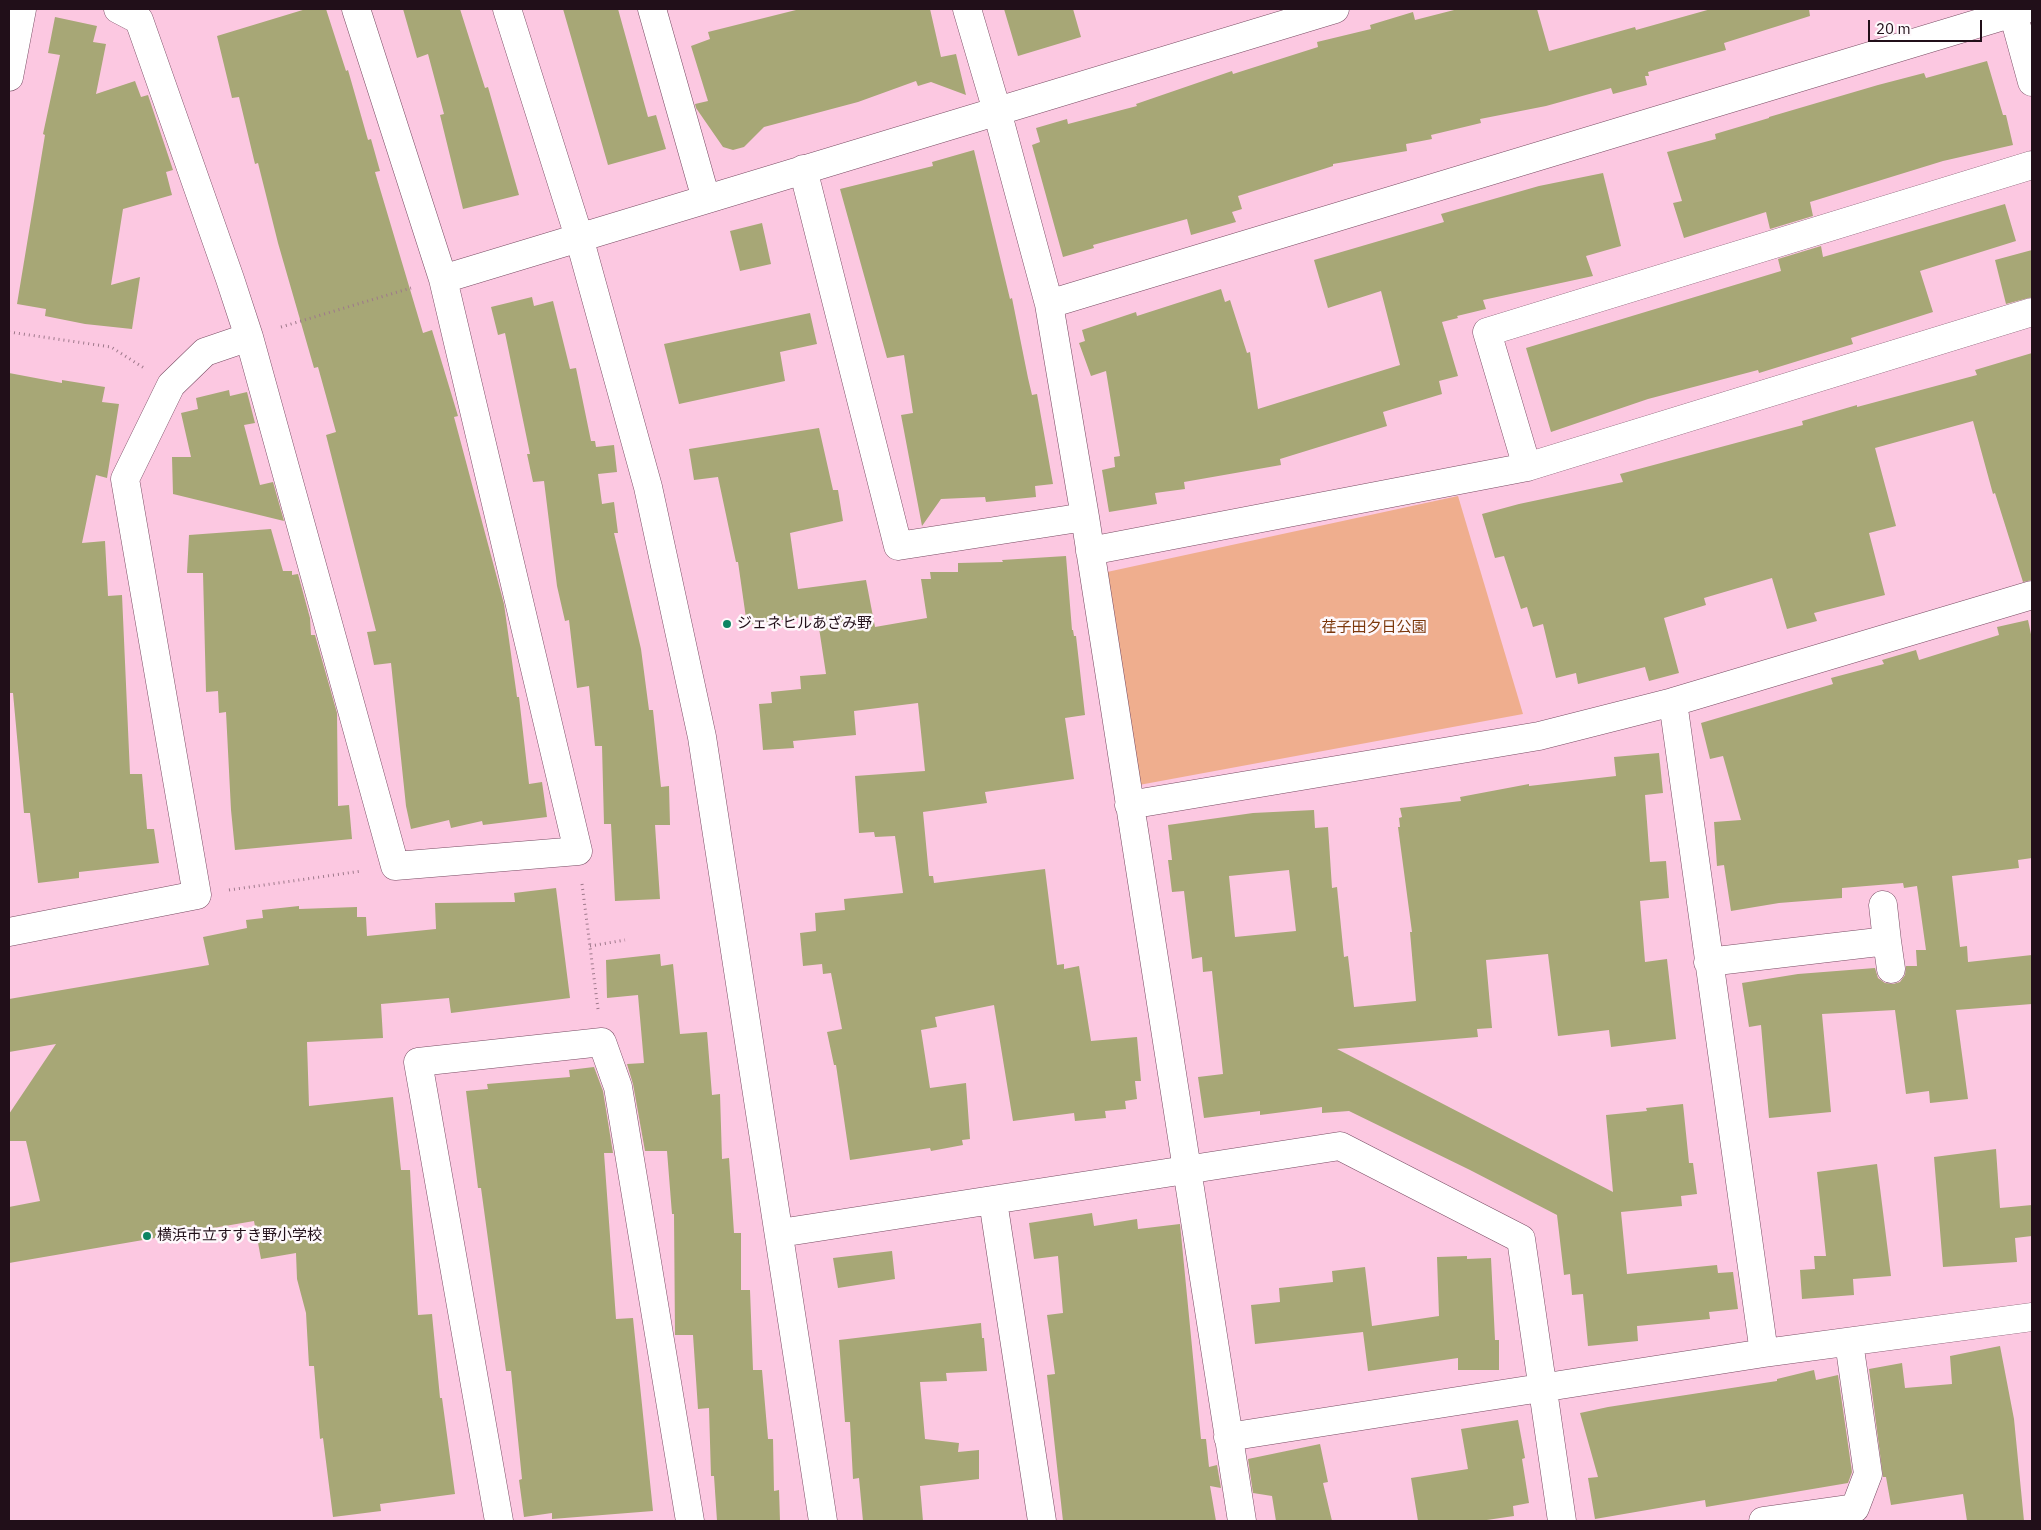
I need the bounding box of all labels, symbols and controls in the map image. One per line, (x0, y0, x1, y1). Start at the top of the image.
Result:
scale bar (1871, 10, 1985, 42)
text: 20 m (1876, 19, 1911, 38)
place label: ジェネヒルあざみ野 (737, 615, 872, 633)
marker: ジェネヒルあざみ野 (721, 618, 733, 630)
park label: 荏子田夕日公園 (1322, 619, 1426, 637)
place label: 横浜市立すすき野小学校 (157, 1227, 322, 1245)
marker: 横浜市立すすき野小学校 (141, 1230, 153, 1242)

